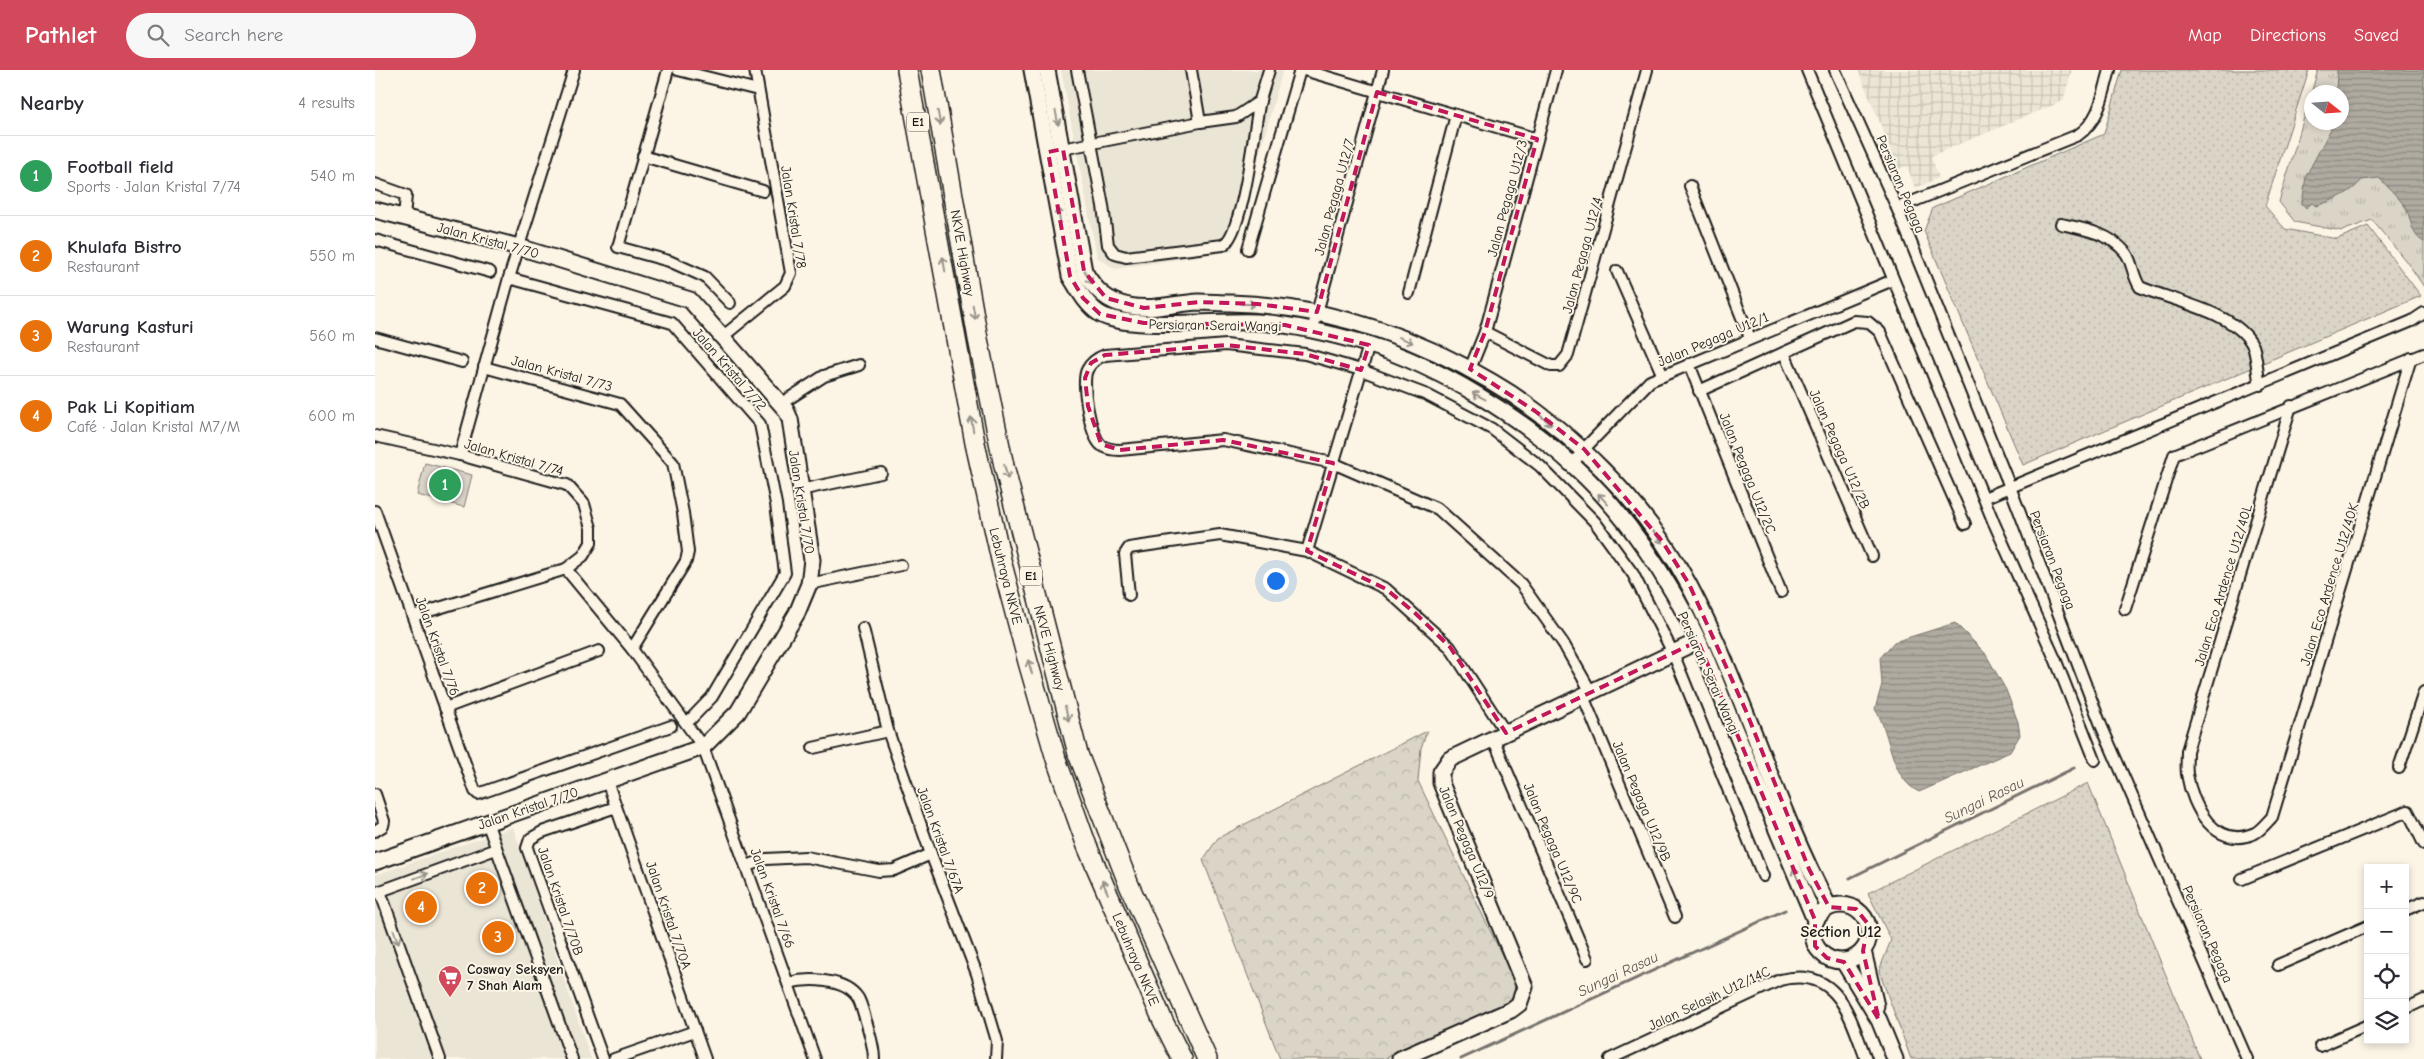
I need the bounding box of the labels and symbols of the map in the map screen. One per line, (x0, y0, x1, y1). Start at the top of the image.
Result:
north arrow (2304, 85, 2349, 130)
one-way arrow (1052, 109, 1062, 125)
one-way arrow (935, 110, 945, 126)
road number: E1 (907, 112, 929, 132)
street label: Persiaran Pegaga (1872, 133, 1929, 236)
street label: Jalan Pegaga U12/7 (1311, 137, 1358, 257)
street label: Jalan Pegaga U12/3 (1484, 138, 1531, 258)
street label: Jalan Kristal 7/78 (777, 164, 810, 270)
street label: Jalan Pegaga U12/4 (1559, 195, 1606, 315)
one-way arrow (1054, 208, 1064, 224)
street label: NKVE Highway (947, 209, 979, 298)
street label: Jalan Kristal 7/70 (435, 219, 541, 262)
one-way arrow (938, 256, 948, 272)
one-way arrow (1084, 269, 1093, 284)
one-way arrow (1240, 299, 1256, 308)
one-way arrow (969, 304, 979, 320)
street label: Jalan Pegaga U12/1 (1655, 308, 1771, 370)
street label: Persiaran Serai Wangi (1148, 316, 1282, 335)
street label: Jalan Kristal 7/72 (689, 325, 770, 414)
one-way arrow (1398, 336, 1413, 345)
street label: Jalan Kristal 7/73 (510, 352, 614, 395)
street label: Jalan Pegaga U12/2B (1805, 387, 1874, 512)
one-way arrow (1472, 391, 1487, 400)
street label: Jalan Pegaga U12/2C (1715, 410, 1780, 537)
one-way arrow (1539, 414, 1552, 425)
one-way arrow (966, 416, 976, 432)
street label: Jalan Kristal 7/74 (462, 435, 566, 480)
street label: Jalan Kristal 7/70 (785, 449, 818, 555)
one-way arrow (1001, 463, 1011, 479)
pin: 1 (429, 466, 461, 504)
one-way arrow (1598, 492, 1609, 505)
street label: Jalan Eco Ardence U12/40K (2297, 501, 2362, 668)
street label: Jalan Eco Ardence U12/40L (2191, 502, 2256, 668)
street label: Persiaran Pegaga (2026, 508, 2079, 612)
street label: Lebuhraya NKVE (985, 526, 1026, 626)
one-way arrow (1652, 530, 1663, 543)
road number: E1 (1020, 566, 1042, 586)
your location (1263, 568, 1289, 594)
street label: Jalan Kristal 7/76 (412, 594, 463, 698)
street label: NKVE Highway (1030, 604, 1069, 693)
street label: Persiaran Serai Wangi (1674, 609, 1743, 737)
one-way arrow (1024, 660, 1034, 676)
one-way arrow (1063, 706, 1073, 722)
street label: Jalan Pegaga U12/9B (1608, 738, 1675, 864)
water label: Sungai Rasau (1941, 773, 2027, 827)
street label: Jalan Pegaga U12/9C (1519, 780, 1586, 906)
street label: Jalan Kristal 7/70 (476, 783, 581, 834)
street label: Jalan Pegaga U12/9 (1435, 783, 1498, 901)
street label: Jalan Kristal 7/67A (913, 784, 968, 896)
street label: Jalan Kristal 7/70B (534, 845, 587, 958)
street label: Jalan Kristal 7/66 (747, 846, 799, 951)
street label: Jalan Kristal 7/70A (642, 859, 695, 971)
one-way arrow (1791, 868, 1801, 883)
pin: 2 (466, 869, 498, 907)
one-way arrow (413, 871, 428, 880)
one-way arrow (1099, 880, 1109, 895)
street label: Persiaran Pegaga (2179, 883, 2237, 985)
pin: 4 (405, 888, 437, 926)
street label: Lebuhraya NKVE (1108, 910, 1163, 1008)
pin: 3 (482, 918, 514, 956)
district label: Section U12 (1801, 923, 1881, 941)
one-way arrow (392, 929, 401, 944)
water label: Sungai Rasau (1575, 947, 1661, 1001)
place label: Cosway Seksyen 7 Shah Alam (467, 961, 564, 994)
street label: Jalan Selasih U12/14C (1646, 963, 1773, 1034)
supermarket icon: Cosway Seksyen 7 Shah Alam (437, 964, 463, 998)

